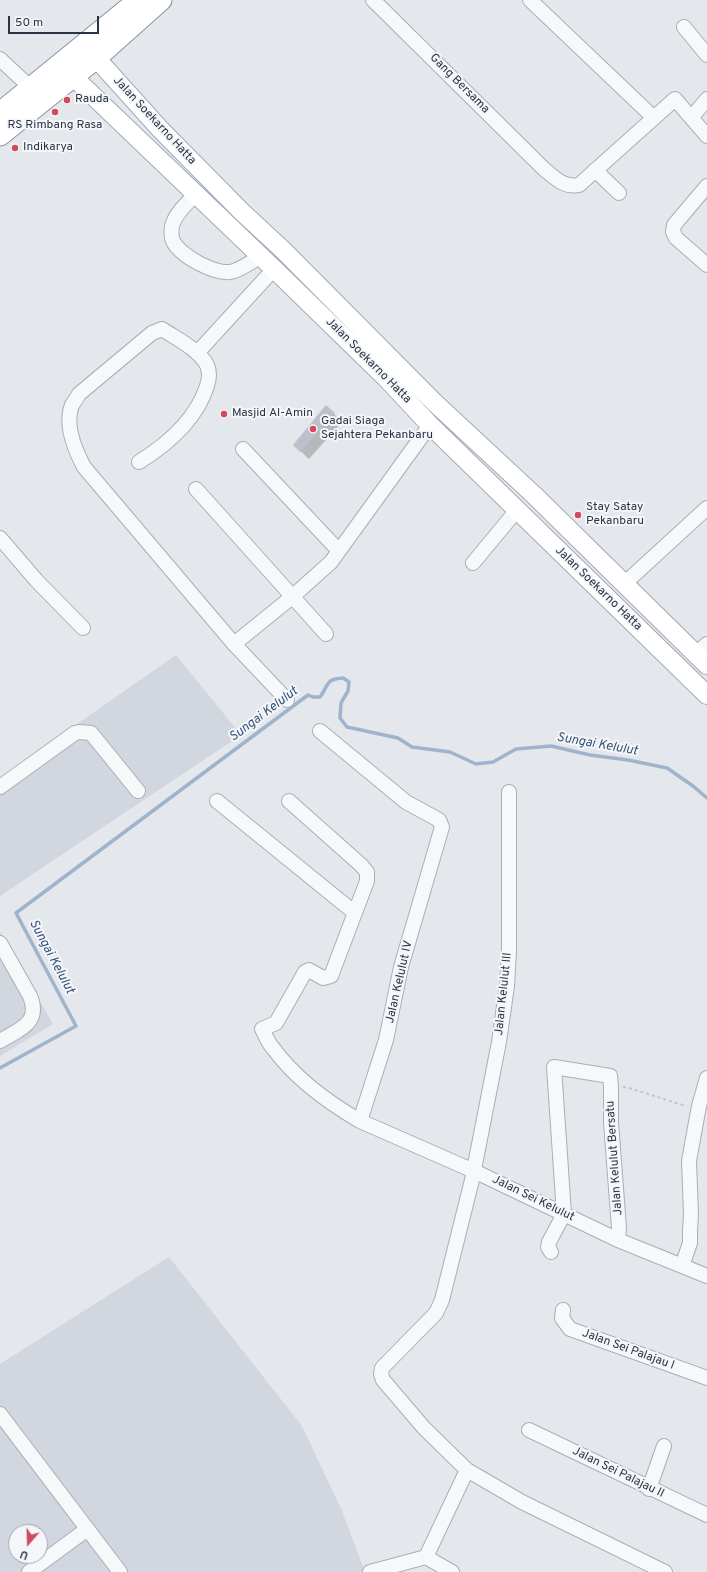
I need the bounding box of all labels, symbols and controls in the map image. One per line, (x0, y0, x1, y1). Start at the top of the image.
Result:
scale bar (10, 8, 101, 34)
text: 50 m (15, 15, 43, 31)
street label: Gang Bersama (426, 51, 492, 117)
street label: Jalan Soekarno Hatta (109, 74, 199, 168)
place label: Rauda (75, 93, 109, 107)
marker: Rauda (62, 95, 72, 105)
marker: RS Rimbang Rasa (50, 107, 60, 117)
place label: RS Rimbang Rasa (8, 119, 102, 133)
place label: Indikarya (23, 141, 73, 155)
marker: Indikarya (10, 143, 20, 153)
street label: Jalan Soekarno Hatta (322, 315, 414, 407)
place label: Masjid Al-Amin (232, 407, 313, 421)
marker: Masjid Al-Amin (219, 409, 229, 419)
place label: Gadai Siaga Sejahtera Pekanbaru (321, 415, 433, 443)
marker: Gadai Siaga Sejahtera Pekanbaru (308, 424, 318, 434)
place label: Stay Satay Pekanbaru (586, 501, 644, 529)
marker: Stay Satay Pekanbaru (573, 510, 583, 520)
street label: Jalan Soekarno Hatta (552, 544, 644, 634)
water label: Sungai Kelulut (227, 684, 301, 746)
water label: Sungai Kelulut (555, 730, 639, 760)
water label: Sungai Kelulut (25, 917, 77, 997)
street label: Jalan Kelulut IV (383, 939, 417, 1025)
street label: Jalan Kelulut III (492, 952, 516, 1036)
street label: Jalan Kelulut Bersatu (604, 1100, 626, 1216)
street label: Jalan Sei Kelulut (490, 1173, 576, 1225)
street label: Jalan Sei Palajau I (580, 1327, 676, 1373)
street label: Jalan Sei Palajau II (570, 1445, 666, 1501)
north arrow (8, 1524, 48, 1564)
text: U (18, 1546, 30, 1562)

